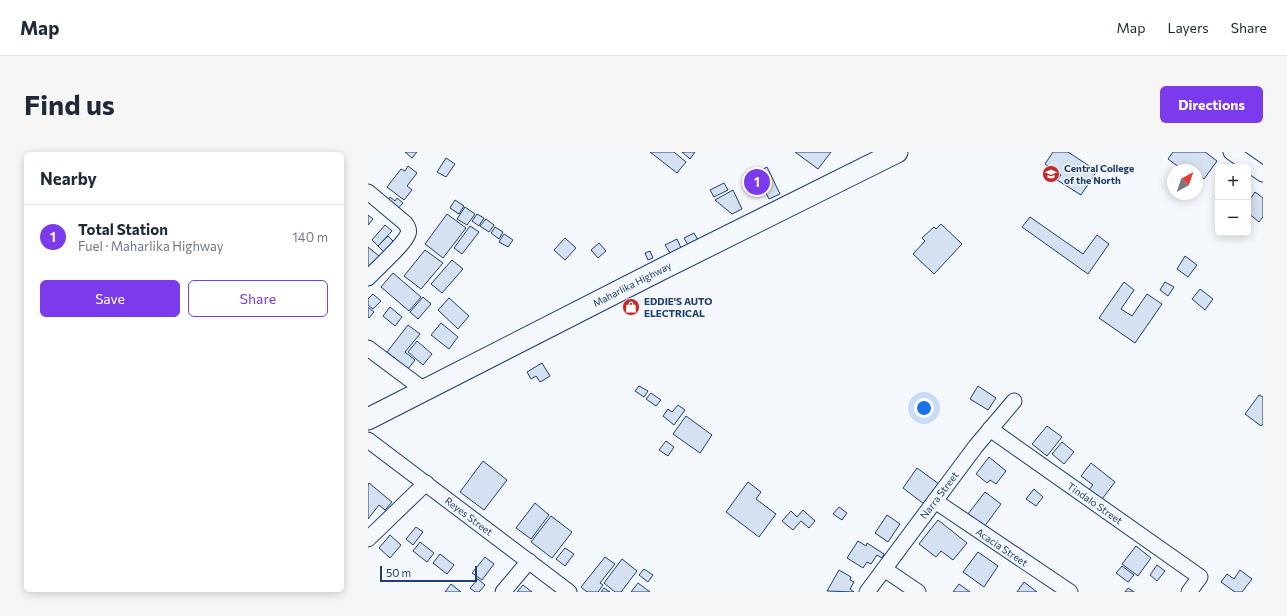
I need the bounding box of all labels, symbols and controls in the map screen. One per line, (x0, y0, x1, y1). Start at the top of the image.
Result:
text: Map (20, 16, 59, 39)
text: Map (1117, 19, 1145, 36)
text: Layers (1167, 19, 1209, 36)
text: Share (1231, 19, 1267, 36)
button: Directions (1160, 86, 1263, 123)
text: Find us (24, 87, 115, 121)
place label: Central College of the North (1064, 162, 1134, 186)
school or university icon: Central College of the North (1041, 164, 1061, 184)
north arrow (1167, 164, 1203, 200)
map controls (1215, 164, 1251, 236)
button: + (1215, 164, 1251, 200)
pin: 1 (744, 167, 770, 197)
text: Nearby (40, 168, 97, 189)
button: − (1215, 200, 1251, 236)
text: Total Station (78, 220, 168, 238)
text: 1 (50, 229, 56, 245)
text: 140 m (292, 229, 328, 245)
text: Fuel · Maharlika Highway (78, 238, 223, 254)
street label: Maharlika Highway (591, 259, 673, 309)
button: Save (40, 280, 180, 317)
button: Share (188, 280, 328, 317)
place label: EDDIE'S AUTO ELECTRICAL (644, 295, 712, 319)
shop icon: EDDIE'S AUTO ELECTRICAL (621, 297, 641, 317)
your location (914, 398, 934, 418)
street label: Narra Street (917, 469, 961, 521)
street label: Tindalo Street (1065, 480, 1125, 526)
street label: Reyes Street (443, 494, 495, 538)
street label: Acacia Street (974, 525, 1030, 569)
scale bar (380, 564, 477, 583)
text: 50 m (386, 566, 411, 579)

